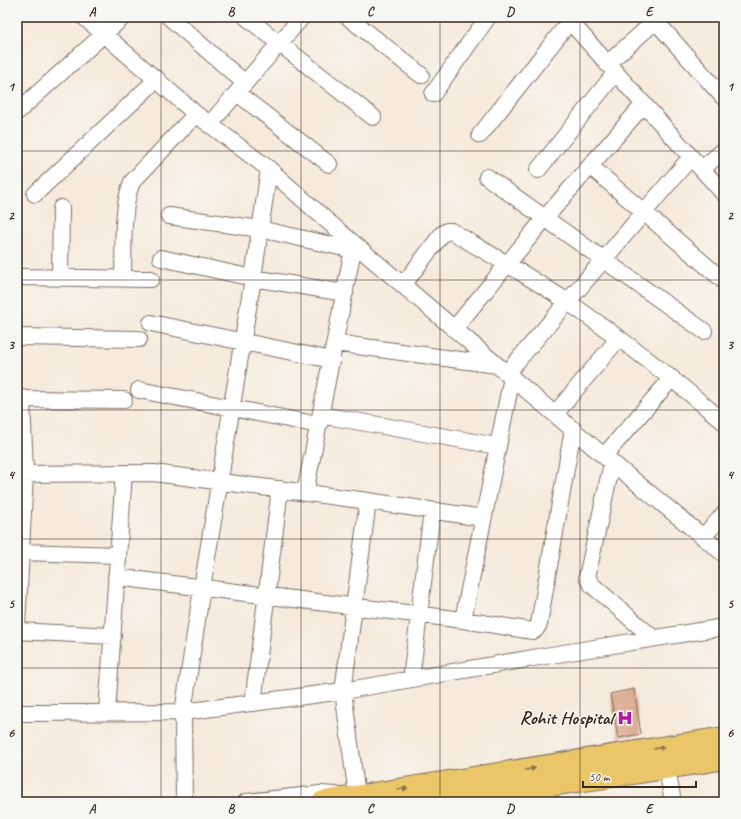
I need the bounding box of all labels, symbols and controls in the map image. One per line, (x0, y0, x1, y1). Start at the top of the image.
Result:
text: A (89, 4, 97, 20)
text: B (228, 4, 236, 20)
text: C (367, 4, 375, 20)
text: D (506, 4, 515, 20)
text: E (646, 4, 655, 20)
text: 1 (8, 79, 16, 95)
text: 1 (727, 79, 735, 95)
text: 2 (8, 208, 15, 224)
text: 2 (727, 208, 734, 224)
text: 3 (8, 337, 15, 353)
text: 3 (727, 337, 734, 353)
text: 4 (8, 467, 16, 483)
text: 4 (727, 467, 735, 483)
text: 5 (8, 596, 15, 612)
text: 5 (727, 596, 734, 612)
place label: Rohit Hospital (520, 706, 617, 730)
hospital icon: Rohit Hospital (616, 709, 634, 727)
text: 6 (8, 725, 15, 741)
text: 6 (727, 725, 734, 741)
one-way arrow (653, 745, 665, 751)
scale bar (583, 763, 696, 789)
one-way arrow (524, 765, 536, 771)
text: 50 m (589, 769, 611, 785)
one-way arrow (396, 786, 408, 792)
text: A (89, 801, 97, 817)
text: B (228, 801, 236, 817)
text: C (367, 801, 375, 817)
text: D (506, 801, 515, 817)
text: E (646, 801, 655, 817)

